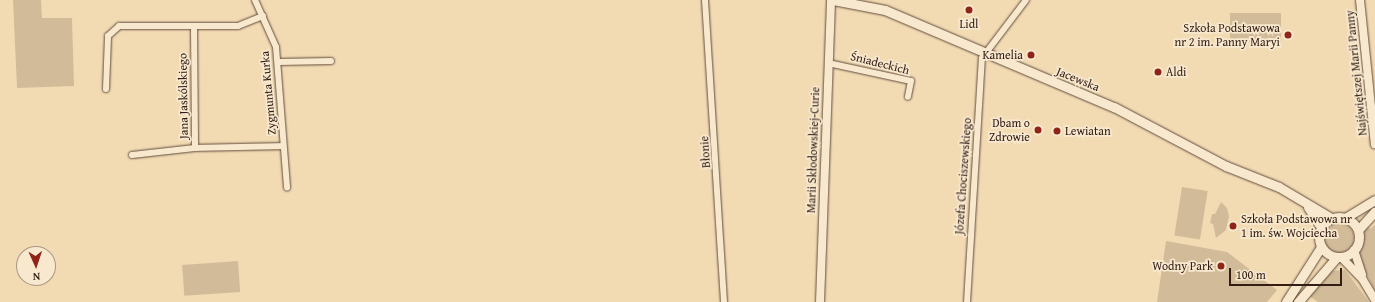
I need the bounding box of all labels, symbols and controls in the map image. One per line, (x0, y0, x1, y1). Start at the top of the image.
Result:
marker: Lidl (964, 5, 974, 15)
street label: Najświętszej Marii Panny (1342, 10, 1370, 136)
place label: Lidl (960, 17, 978, 31)
place label: Szkoła Podstawowa nr 2 im. Panny Maryi (1175, 21, 1280, 49)
marker: Szkoła Podstawowa nr 2 im. Panny Maryi (1283, 30, 1293, 40)
place label: Kamelia (982, 48, 1023, 62)
street label: Śniadeckich (849, 49, 911, 77)
street label: Zygmunta Kurka (257, 50, 279, 136)
marker: Kamelia (1026, 50, 1036, 60)
street label: Jana Jaskólskiego (175, 53, 191, 139)
street label: Jacewska (1054, 64, 1102, 94)
place label: Aldi (1166, 65, 1186, 79)
marker: Aldi (1153, 67, 1163, 77)
street label: Marii Skłodowskiej-Curie (804, 87, 822, 213)
place label: Dbam o Zdrowie (989, 116, 1030, 144)
street label: Józefa Chociszewskiego (952, 117, 974, 235)
place label: Lewiatan (1065, 124, 1111, 138)
marker: Dbam o Zdrowie (1033, 125, 1043, 135)
marker: Lewiatan (1052, 126, 1062, 136)
street label: Błonie (697, 135, 713, 169)
place label: Szkoła Podstawowa nr 1 im. św. Wojciecha (1241, 212, 1352, 240)
marker: Szkoła Podstawowa nr 1 im. św. Wojciecha (1228, 221, 1238, 231)
north arrow (16, 246, 56, 286)
place label: Wodny Park (1152, 259, 1213, 273)
scale bar (1231, 260, 1344, 286)
marker: Wodny Park (1216, 261, 1226, 271)
text: 100 m (1236, 266, 1266, 283)
text: N (32, 269, 41, 285)

